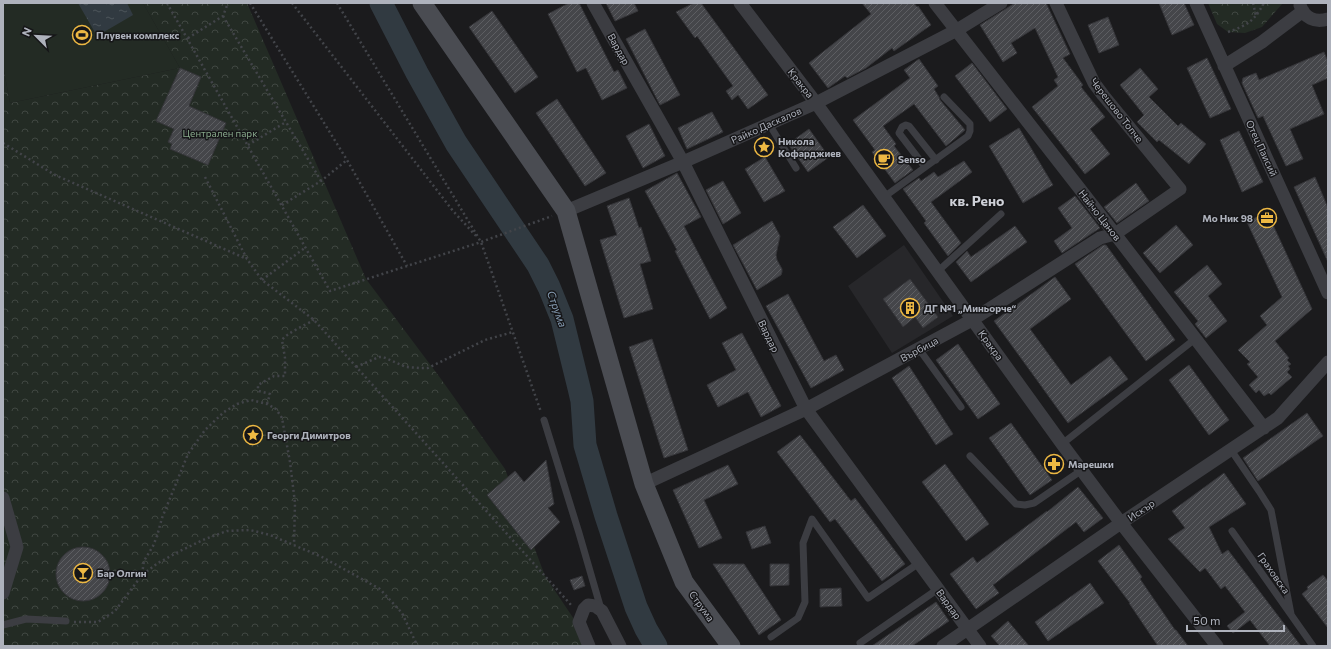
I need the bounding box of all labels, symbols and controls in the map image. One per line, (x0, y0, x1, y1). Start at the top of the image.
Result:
north arrow (16, 16, 56, 56)
sports icon: Плувен комплекс (71, 24, 93, 46)
text: N (19, 25, 34, 38)
place label: Плувен комплекс (96, 29, 180, 41)
street label: Вардар (605, 31, 633, 67)
street label: Кракра (786, 66, 816, 100)
street label: Черешово Топче (1088, 75, 1146, 145)
street label: Райко Даскалов (729, 104, 803, 146)
street label: Отец Паисий (1244, 118, 1280, 178)
park label: Централен парк (182, 127, 258, 139)
place label: Никола Кофарджиев (778, 135, 842, 159)
place icon: Никола Кофарджиев (753, 136, 775, 158)
cafe icon: Senso (873, 148, 895, 170)
place label: Senso (898, 153, 926, 165)
street label: Найчо Цанов (1076, 187, 1124, 243)
district label: кв. Рено (950, 192, 1004, 209)
office icon: Мо Ник 98 (1256, 207, 1278, 229)
place label: Мо Ник 98 (1202, 212, 1253, 224)
water label: Струма (545, 289, 570, 329)
building icon: ДГ №1 „Миньорче“ (899, 297, 921, 319)
place label: ДГ №1 „Миньорче“ (924, 302, 1017, 314)
street label: Вардар (756, 318, 782, 354)
street label: Кракра (976, 328, 1006, 362)
street label: Върбица (898, 334, 940, 364)
place icon: Георги Димитров (242, 424, 264, 446)
place label: Георги Димитров (267, 429, 351, 441)
pharmacy icon: Марешки (1043, 453, 1065, 475)
place label: Марешки (1068, 458, 1114, 470)
street label: Искър (1125, 497, 1157, 523)
street label: Граховска (1255, 550, 1293, 596)
bar icon: Бар Олгин (72, 562, 94, 584)
place label: Бар Олгин (97, 567, 147, 579)
street label: Вардар (934, 587, 964, 622)
street label: Струма (687, 588, 717, 624)
scale bar (1187, 607, 1284, 633)
text: 50 m (1193, 613, 1221, 627)

